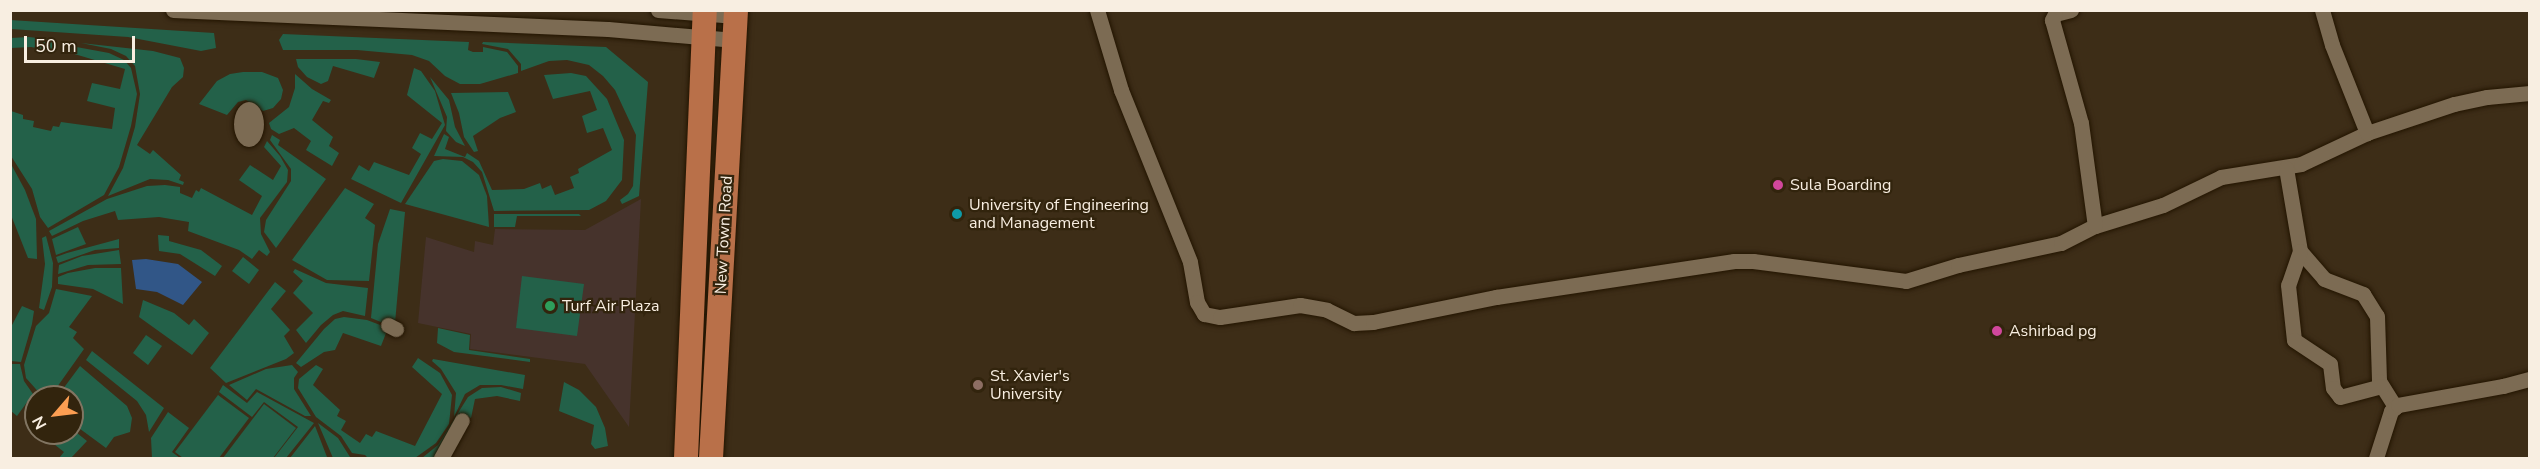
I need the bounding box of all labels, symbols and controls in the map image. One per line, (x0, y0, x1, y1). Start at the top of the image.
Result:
scale bar (27, 24, 138, 62)
text: 50 m (35, 34, 77, 58)
street label: New Town Road (711, 175, 737, 295)
place label: Sula Boarding (1790, 175, 1891, 195)
marker: Sula Boarding (1771, 178, 1785, 192)
place label: University of Engineering and Management (969, 195, 1149, 233)
marker: University of Engineering and Management (950, 207, 964, 221)
place label: Turf Air Plaza (562, 296, 659, 316)
marker: Turf Air Plaza (543, 299, 557, 313)
place label: Ashirbad pg (2009, 321, 2097, 341)
marker: Ashirbad pg (1990, 324, 2004, 338)
place label: St. Xavier's University (990, 366, 1070, 404)
marker: St. Xavier's University (971, 378, 985, 392)
north arrow (24, 385, 84, 445)
text: N (27, 412, 52, 433)

